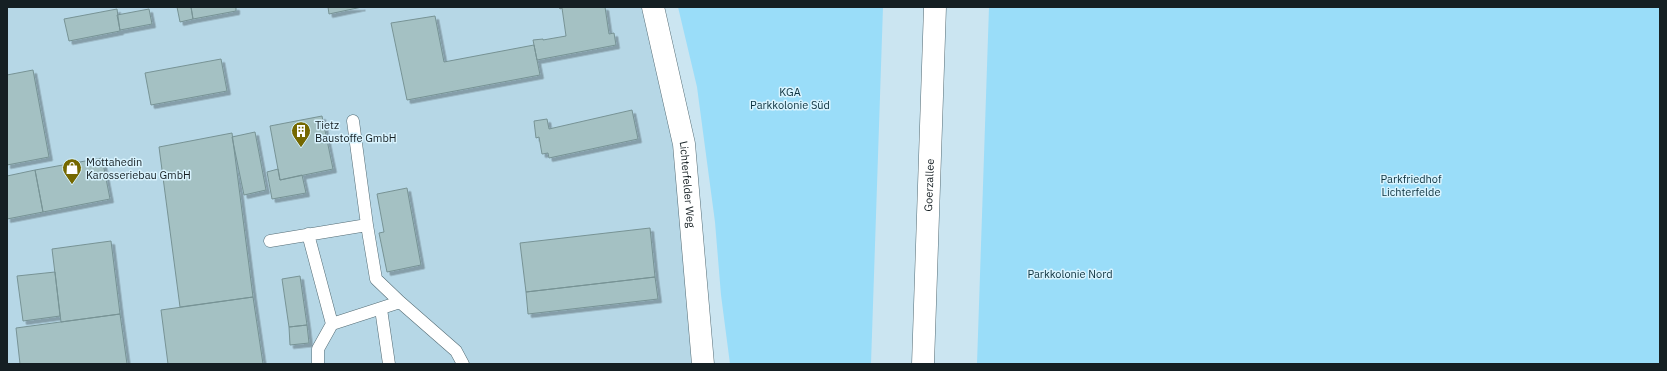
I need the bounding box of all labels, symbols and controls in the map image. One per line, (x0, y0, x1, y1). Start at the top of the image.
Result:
park label: KGA Parkkolonie Süd (750, 85, 830, 112)
place label: Tietz Baustoffe GmbH (315, 118, 397, 145)
building icon: Tietz Baustoffe GmbH (290, 120, 312, 148)
street label: Lichterfelder Weg (676, 139, 698, 229)
place label: Mottahedin Karosseriebau GmbH (86, 155, 191, 182)
shop icon: Mottahedin Karosseriebau GmbH (61, 157, 83, 185)
street label: Goerzallee (921, 158, 937, 212)
park label: Parkfriedhof Lichterfelde (1381, 172, 1442, 199)
park label: Parkkolonie Nord (1027, 267, 1113, 281)

